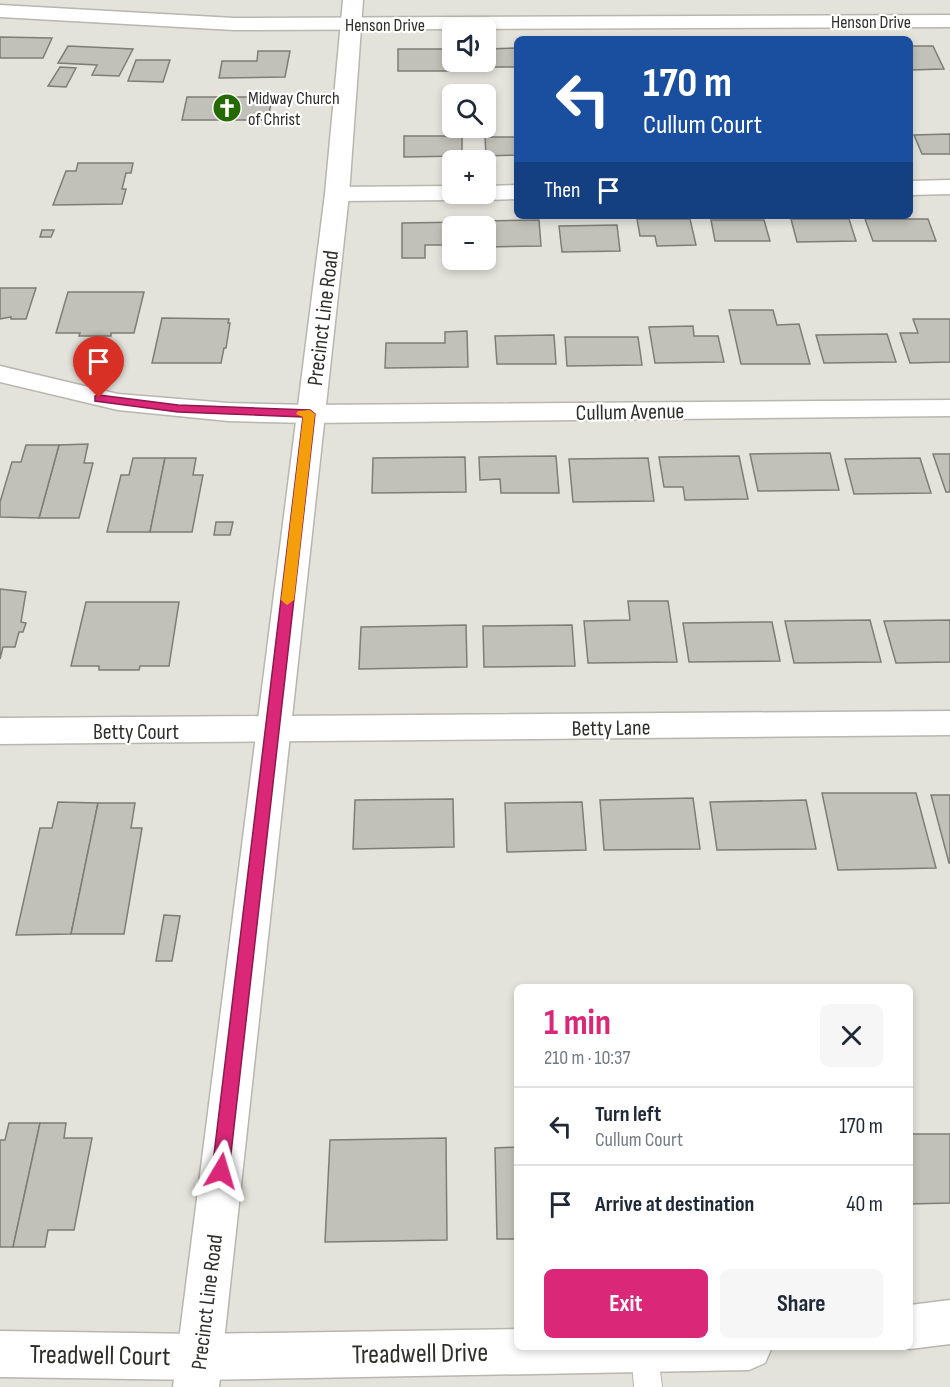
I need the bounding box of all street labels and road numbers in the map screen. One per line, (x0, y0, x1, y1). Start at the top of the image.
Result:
street label: Henson Drive (831, 12, 911, 33)
street label: Henson Drive (345, 15, 425, 36)
street label: Precinct Line Road (302, 249, 345, 387)
street label: Cullum Avenue (576, 398, 685, 427)
street label: Betty Lane (571, 714, 651, 743)
street label: Betty Court (93, 719, 179, 746)
street label: Precinct Line Road (186, 1233, 229, 1371)
street label: Treadwell Drive (352, 1337, 488, 1371)
street label: Treadwell Court (29, 1339, 171, 1373)

